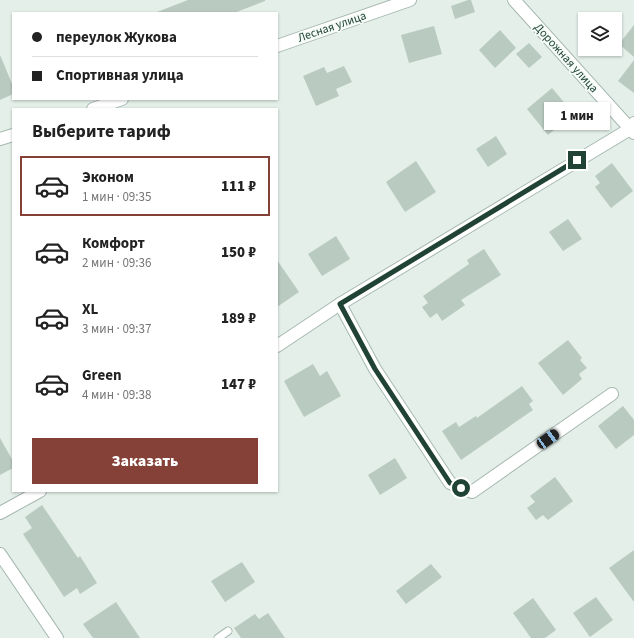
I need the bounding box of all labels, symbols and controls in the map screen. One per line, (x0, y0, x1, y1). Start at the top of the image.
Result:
street label: Лесная улица (295, 7, 369, 47)
map controls (578, 12, 622, 56)
button: layers (578, 12, 622, 56)
street label: Дорожная улица (530, 19, 602, 97)
text: переулок Жукова (56, 27, 177, 48)
text: Спортивная улица (56, 65, 184, 86)
callout: 1 мин (544, 102, 610, 130)
text: 1 мин (560, 107, 594, 125)
text: Выберите тариф (32, 119, 171, 144)
route end (568, 151, 586, 169)
text: Эконом (82, 167, 134, 188)
icon: car (34, 168, 70, 204)
text: 111 ₽ (221, 176, 256, 197)
text: 1 мин · 09:35 (82, 188, 151, 206)
text: Комфорт (82, 233, 145, 254)
icon: car (34, 234, 70, 270)
text: 150 ₽ (221, 242, 256, 263)
text: 2 мин · 09:36 (82, 254, 151, 272)
text: XL (82, 299, 98, 320)
icon: car (34, 300, 70, 336)
text: 189 ₽ (221, 308, 256, 329)
text: 3 мин · 09:37 (82, 320, 151, 338)
text: Green (82, 365, 122, 386)
icon: car (34, 366, 70, 402)
text: 147 ₽ (221, 374, 256, 395)
text: 4 мин · 09:38 (82, 386, 151, 404)
car (535, 427, 561, 451)
button: Заказать (32, 438, 258, 484)
route start (452, 479, 470, 497)

